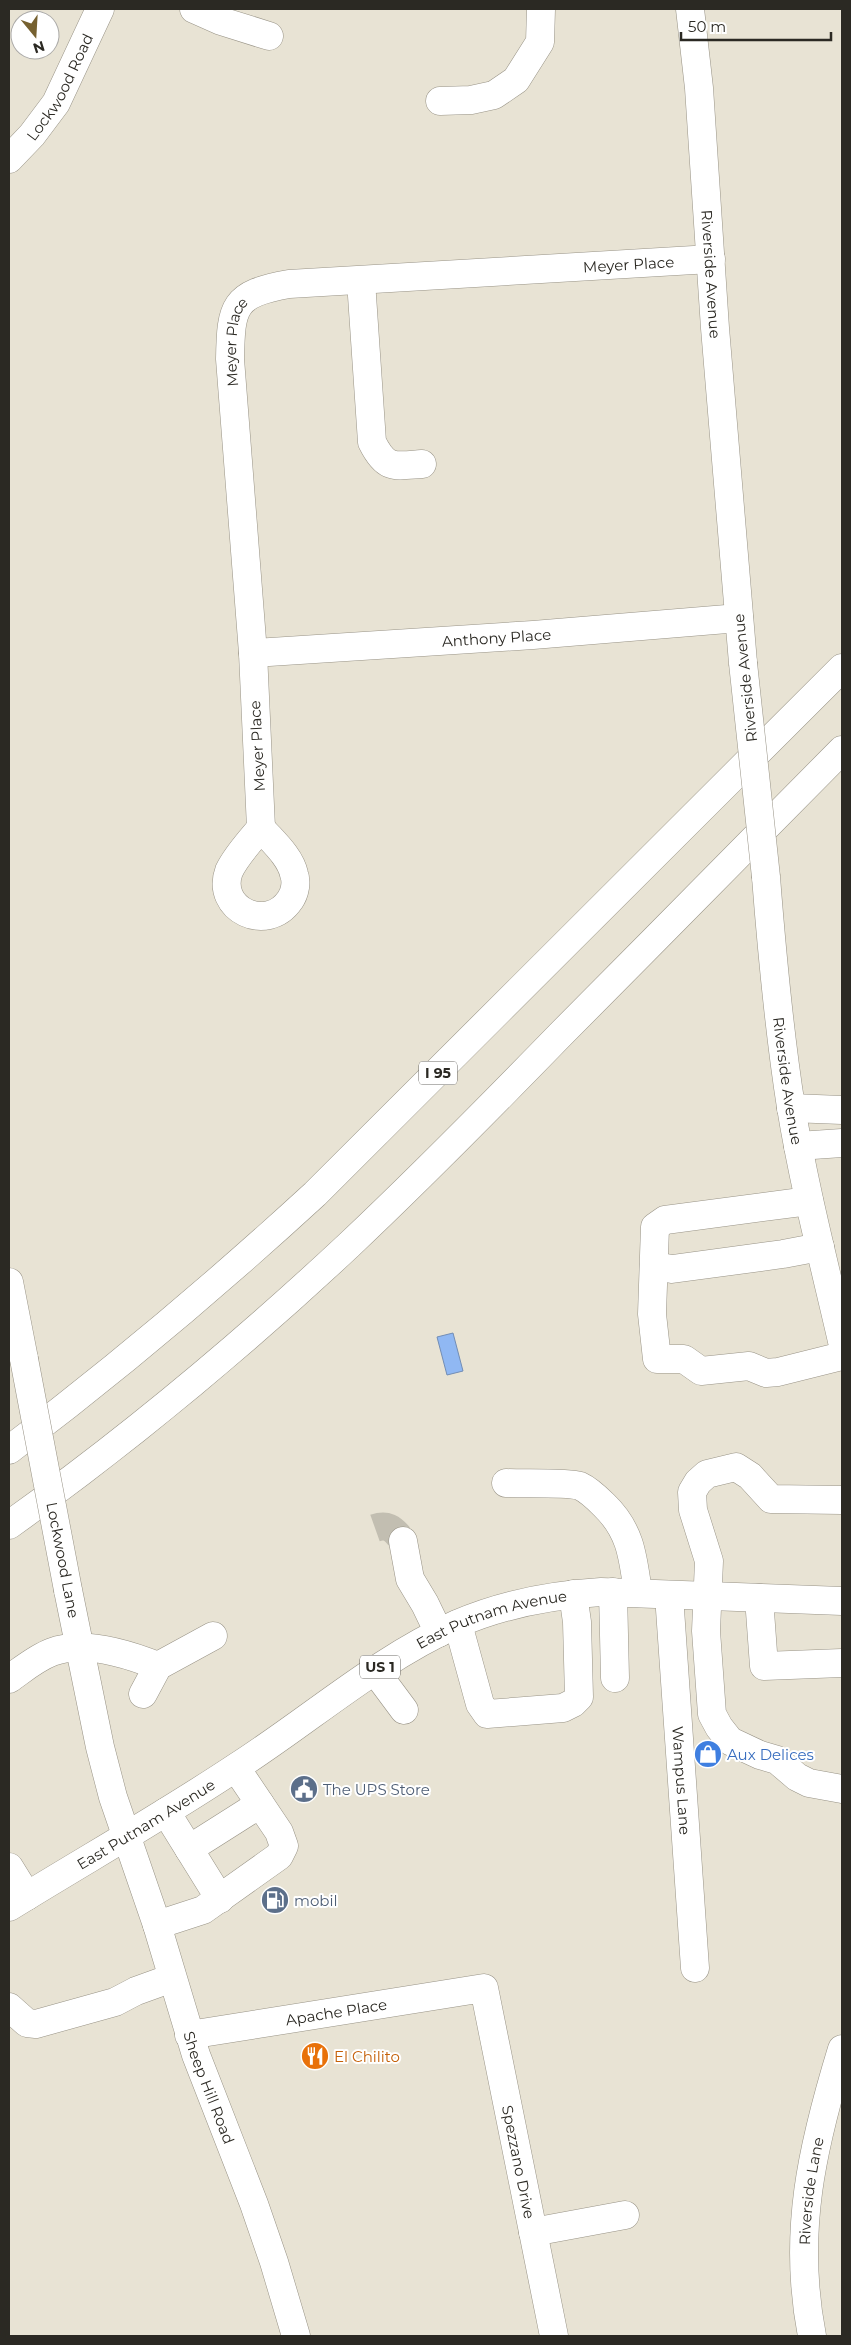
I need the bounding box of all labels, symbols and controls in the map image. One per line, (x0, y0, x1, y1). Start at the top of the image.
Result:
north arrow (10, 10, 60, 60)
scale bar (681, 10, 831, 42)
text: 50 m (688, 17, 726, 36)
street label: Lockwood Road (22, 30, 97, 144)
text: N (31, 37, 47, 58)
street label: Riverside Avenue (698, 209, 725, 339)
street label: Meyer Place (582, 252, 675, 276)
street label: Meyer Place (220, 293, 251, 387)
street label: Riverside Avenue (729, 613, 761, 743)
street label: Anthony Place (441, 624, 552, 650)
street label: Meyer Place (245, 700, 269, 792)
street label: Riverside Avenue (769, 1016, 807, 1146)
road number: I 95 (419, 1062, 457, 1084)
street label: Lockwood Lane (42, 1500, 84, 1620)
street label: East Putnam Avenue (413, 1586, 568, 1653)
road number: US 1 (360, 1655, 400, 1678)
street label: Wampus Lane (669, 1725, 695, 1836)
shop icon: Aux Delices (693, 1739, 723, 1769)
place label: Aux Delices (727, 1745, 814, 1764)
street label: East Putnam Avenue (73, 1774, 218, 1873)
public building icon: The UPS Store (289, 1774, 319, 1804)
place label: The UPS Store (323, 1780, 430, 1799)
fuel station icon: mobil (260, 1885, 290, 1915)
place label: mobil (294, 1891, 338, 1910)
street label: Apache Place (284, 1994, 388, 2029)
street label: Sheep Hill Road (180, 2029, 239, 2147)
restaurant icon: El Chilito (300, 2041, 330, 2071)
place label: El Chilito (334, 2047, 400, 2066)
street label: Spezzano Drive (498, 2103, 540, 2220)
street label: Riverside Lane (794, 2135, 827, 2245)

